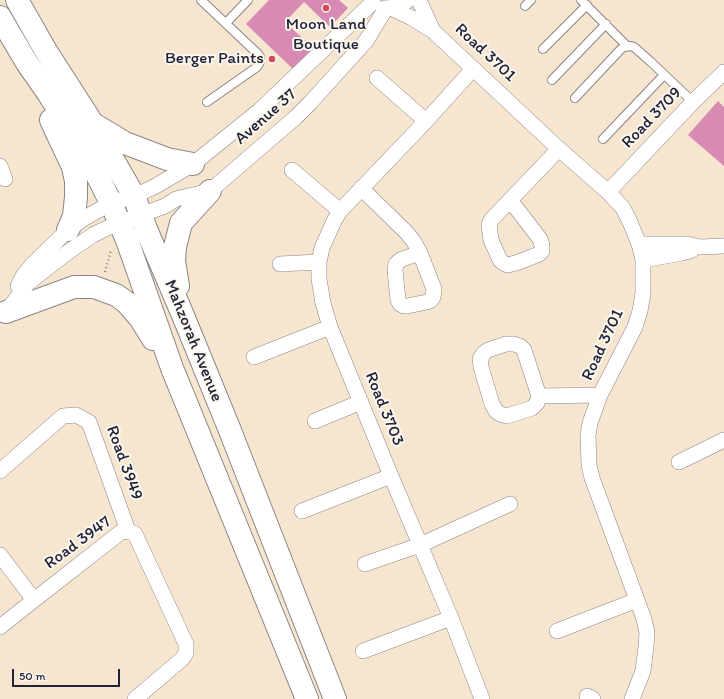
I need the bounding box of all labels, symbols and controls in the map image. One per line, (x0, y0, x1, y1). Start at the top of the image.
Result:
marker: Moon Land Boutique (321, 3, 331, 13)
place label: Moon Land Boutique (286, 15, 366, 55)
street label: Road 3701 (450, 19, 520, 87)
place label: Berger Paints (165, 49, 264, 69)
marker: Berger Paints (267, 54, 277, 64)
street label: Road 3709 (618, 83, 686, 153)
street label: Avenue 37 (231, 85, 301, 149)
street label: Mahzorah Avenue (159, 277, 227, 405)
street label: Road 3701 (578, 306, 628, 384)
street label: Road 3703 (360, 369, 408, 449)
street label: Road 3949 (101, 423, 147, 503)
street label: Road 3947 (41, 512, 115, 574)
scale bar (14, 661, 122, 687)
text: 50 m (19, 669, 45, 683)

